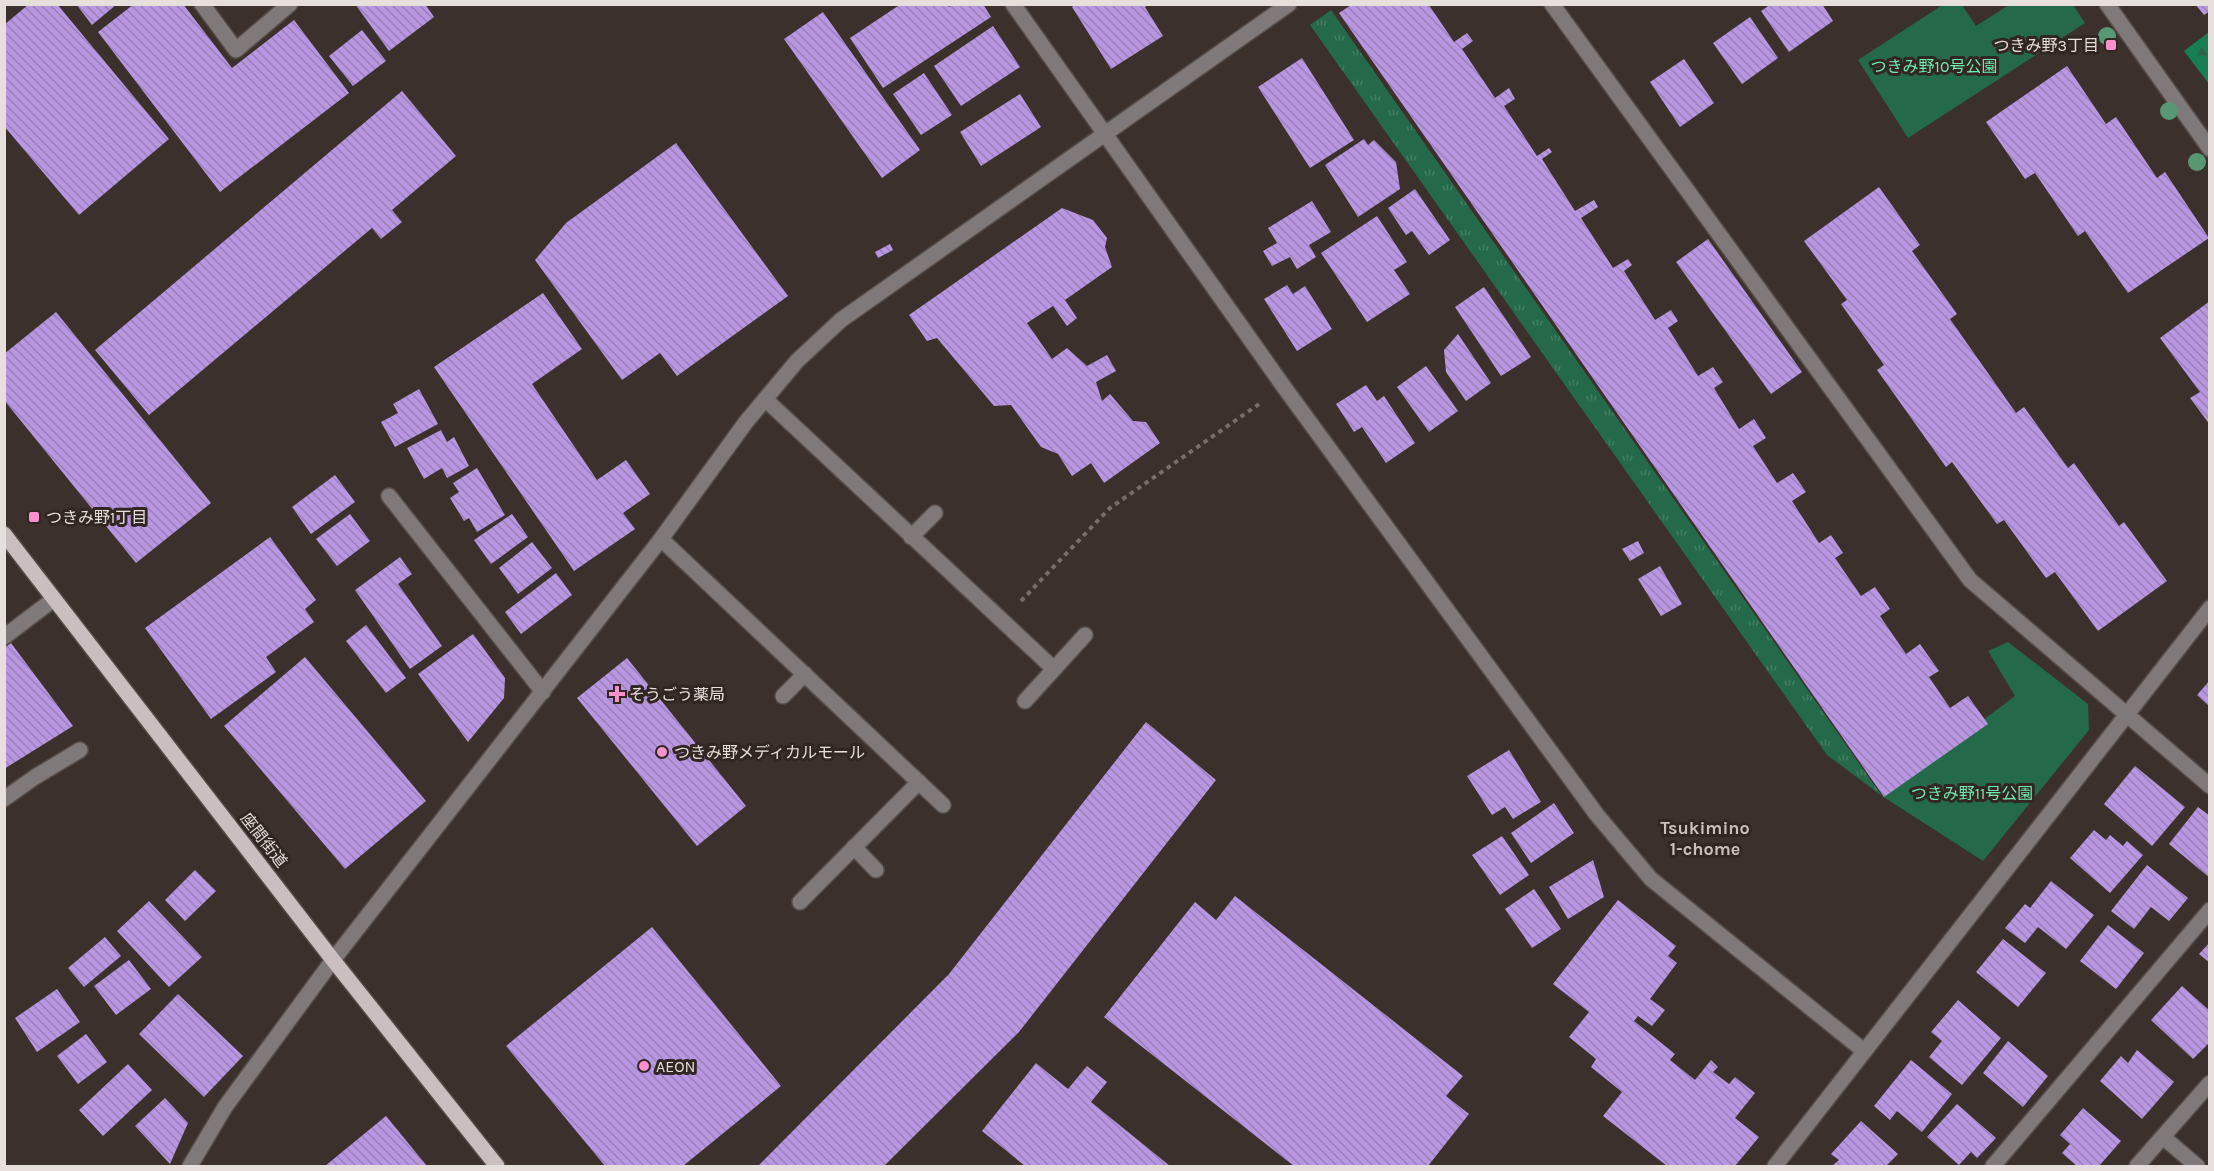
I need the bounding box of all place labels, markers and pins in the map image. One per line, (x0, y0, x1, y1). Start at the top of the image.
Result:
place label: つきみ野3丁目 (1994, 36, 2099, 55)
marker: つきみ野3丁目 (2104, 38, 2118, 52)
place label: つきみ野1丁目 (46, 508, 147, 527)
marker: つきみ野1丁目 (27, 510, 41, 524)
place label: そうごう薬局 (629, 685, 725, 704)
marker: そうごう薬局 (610, 687, 624, 701)
place label: つきみ野メディカルモール (674, 743, 865, 762)
marker: つきみ野メディカルモール (655, 745, 669, 759)
place label: AEON (656, 1057, 695, 1076)
marker: AEON (637, 1059, 651, 1073)

